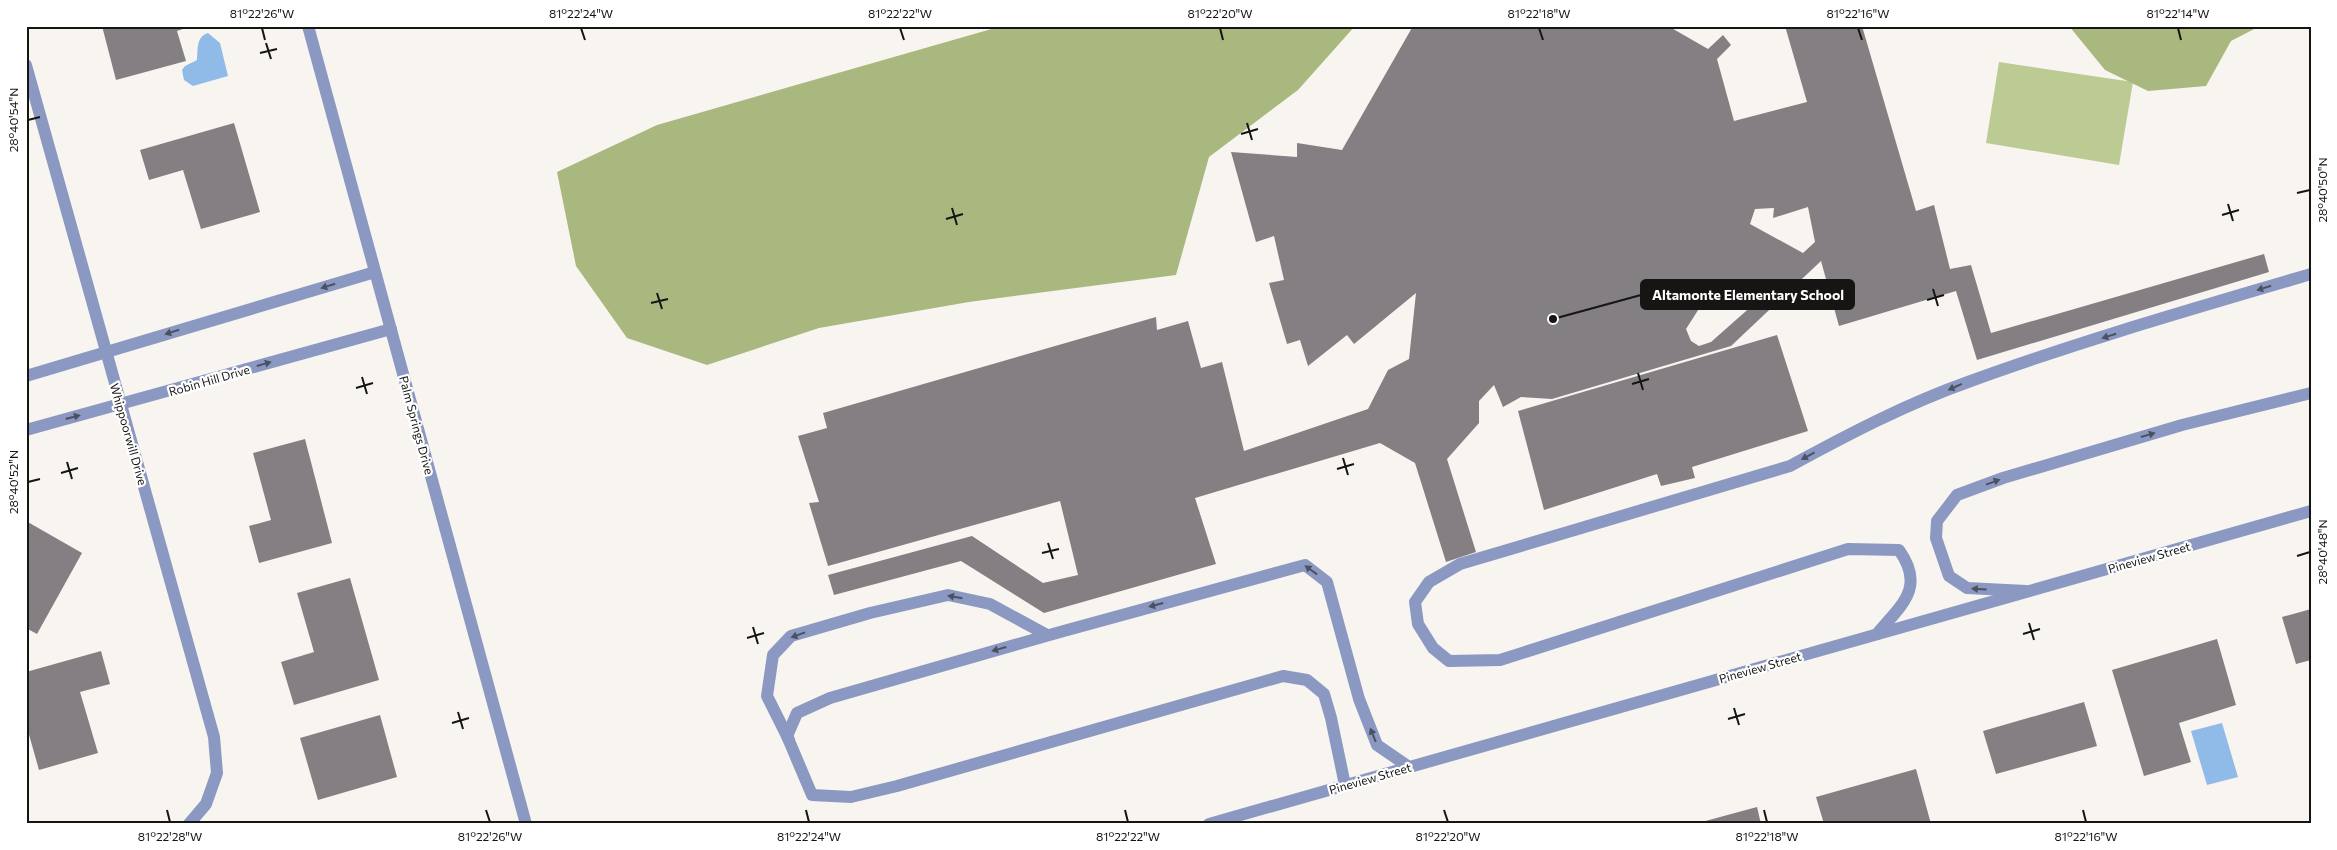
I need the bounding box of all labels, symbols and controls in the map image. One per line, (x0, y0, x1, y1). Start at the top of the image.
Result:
text: 81°22'26"W (230, 6, 294, 20)
text: 81°22'24"W (549, 6, 613, 20)
text: 81°22'22"W (868, 6, 932, 20)
text: 81°22'20"W (1187, 6, 1253, 20)
text: 81°22'18"W (1507, 6, 1571, 20)
text: 81°22'16"W (1826, 6, 1890, 20)
text: 81°22'14"W (2147, 6, 2209, 20)
text: 28°40'54"N (6, 88, 20, 152)
text: 28°40'50"N (2315, 157, 2329, 223)
callout: Altamonte Elementary School (1641, 280, 1854, 309)
one-way arrow (321, 282, 336, 290)
one-way arrow (2256, 285, 2271, 293)
text: Altamonte Elementary School (1652, 286, 1844, 303)
one-way arrow (165, 328, 180, 336)
one-way arrow (2101, 333, 2116, 340)
one-way arrow (256, 360, 271, 368)
street label: Robin Hill Drive (167, 362, 251, 398)
street label: Palm Springs Drive (397, 374, 437, 476)
street label: Whippoorwill Drive (108, 381, 150, 487)
one-way arrow (1948, 384, 1962, 392)
one-way arrow (66, 413, 81, 421)
one-way arrow (2141, 431, 2156, 439)
text: 28°40'52"N (6, 450, 20, 514)
one-way arrow (1801, 452, 1814, 461)
one-way arrow (1986, 477, 2000, 485)
text: 28°40'48"N (2315, 520, 2329, 584)
street label: Pineview Street (2106, 539, 2192, 575)
one-way arrow (1304, 565, 1318, 575)
one-way arrow (1971, 585, 1987, 593)
one-way arrow (946, 593, 962, 601)
one-way arrow (1148, 602, 1163, 610)
one-way arrow (790, 631, 805, 639)
one-way arrow (992, 646, 1007, 654)
street label: Pineview Street (1717, 649, 1803, 685)
one-way arrow (1369, 728, 1377, 742)
street label: Pineview Street (1327, 760, 1413, 796)
text: 81°22'28"W (138, 829, 202, 843)
text: 81°22'26"W (458, 829, 522, 843)
text: 81°22'24"W (777, 829, 841, 843)
text: 81°22'22"W (1096, 829, 1160, 843)
text: 81°22'20"W (1415, 829, 1481, 843)
text: 81°22'18"W (1735, 829, 1799, 843)
text: 81°22'16"W (2054, 829, 2118, 843)

